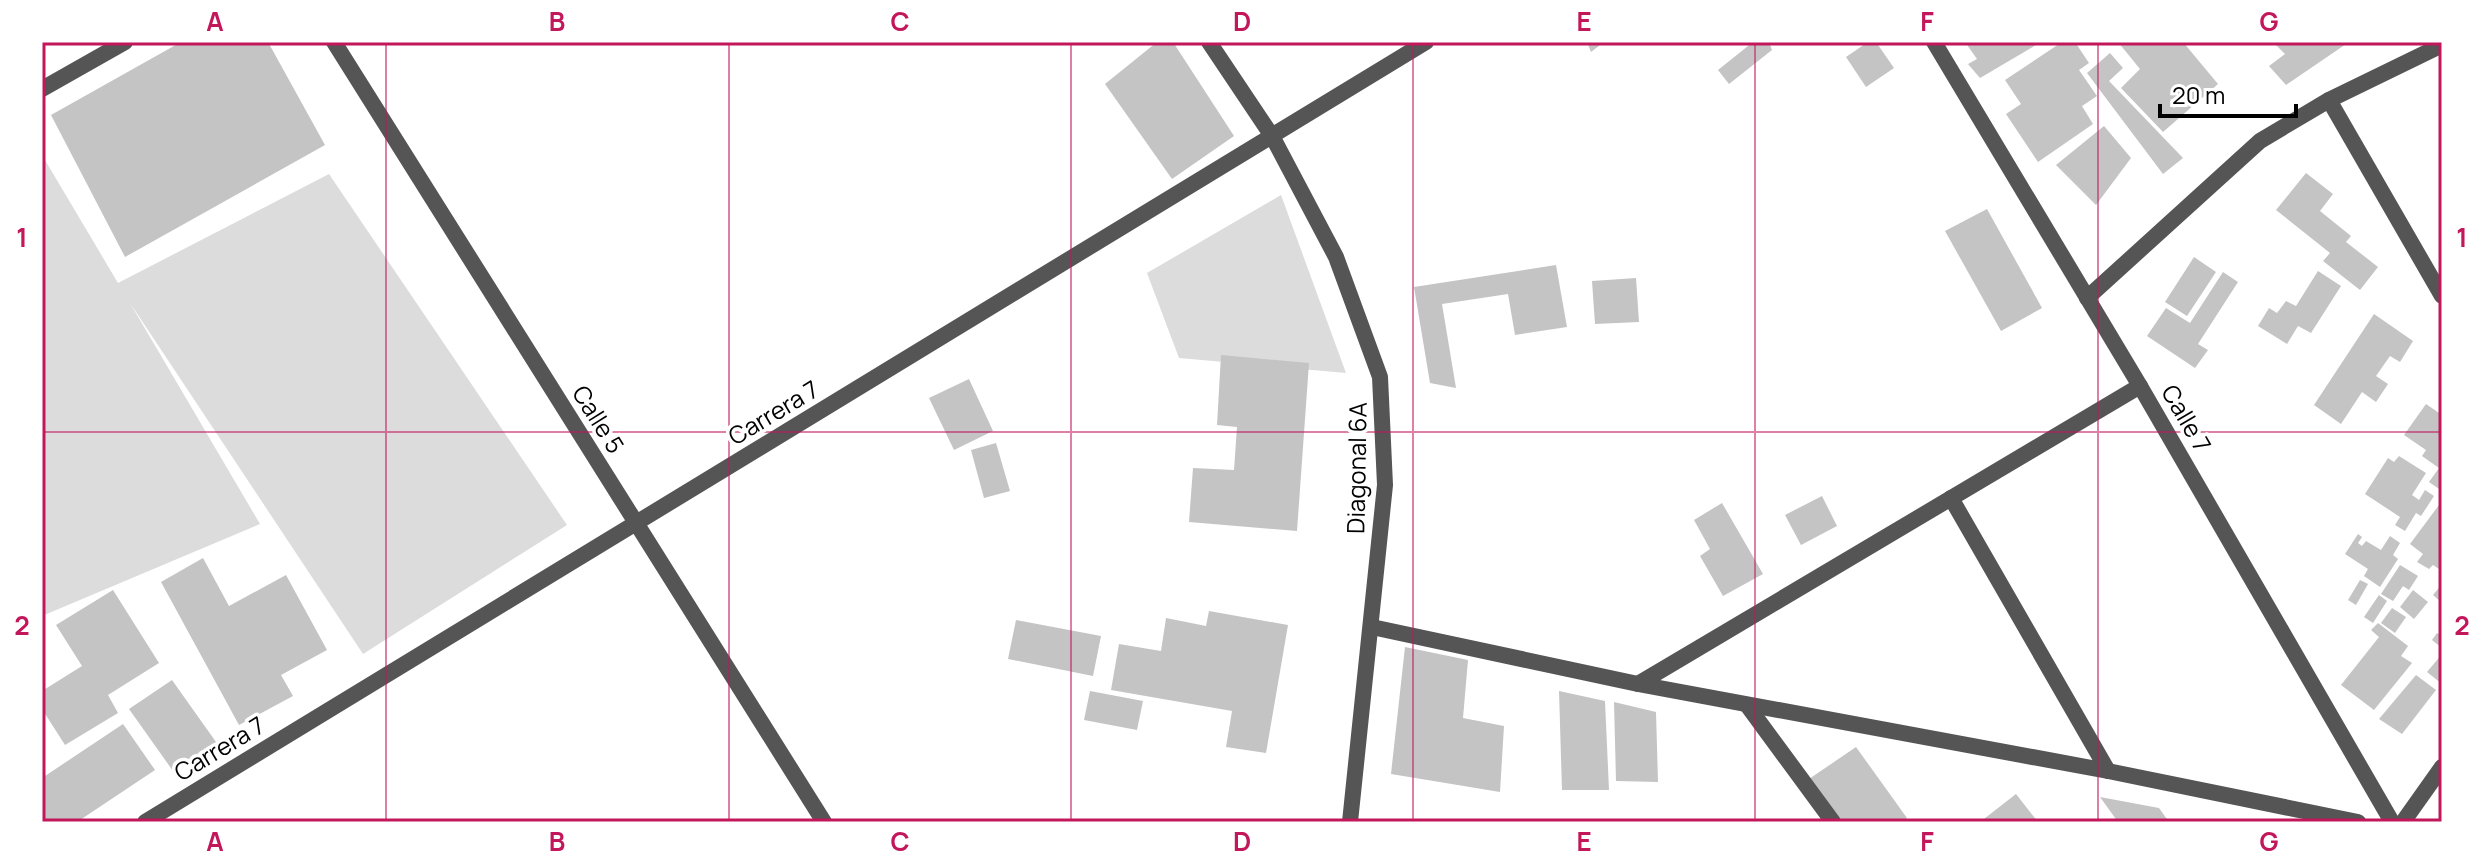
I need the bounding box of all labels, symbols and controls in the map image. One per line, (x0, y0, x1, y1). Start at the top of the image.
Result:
text: A (206, 3, 224, 39)
text: B (549, 3, 565, 39)
text: C (890, 3, 910, 39)
text: D (1233, 3, 1251, 39)
text: E (1576, 3, 1592, 39)
text: F (1920, 3, 1934, 39)
text: G (2259, 3, 2279, 39)
scale bar (2160, 68, 2296, 118)
text: 20 m (2172, 78, 2225, 111)
text: 1 (16, 219, 28, 255)
text: 1 (2456, 219, 2468, 255)
street label: Carrera 7 (722, 372, 824, 452)
street label: Calle 7 (2155, 378, 2219, 458)
street label: Calle 5 (565, 379, 633, 459)
street label: Diagonal 6A (1338, 402, 1374, 534)
text: 2 (14, 607, 30, 643)
text: 2 (2454, 607, 2470, 643)
street label: Carrera 7 (168, 708, 270, 788)
text: A (206, 823, 224, 859)
text: B (549, 823, 565, 859)
text: C (890, 823, 910, 859)
text: D (1233, 823, 1251, 859)
text: E (1576, 823, 1592, 859)
text: F (1920, 823, 1934, 859)
text: G (2259, 823, 2279, 859)

